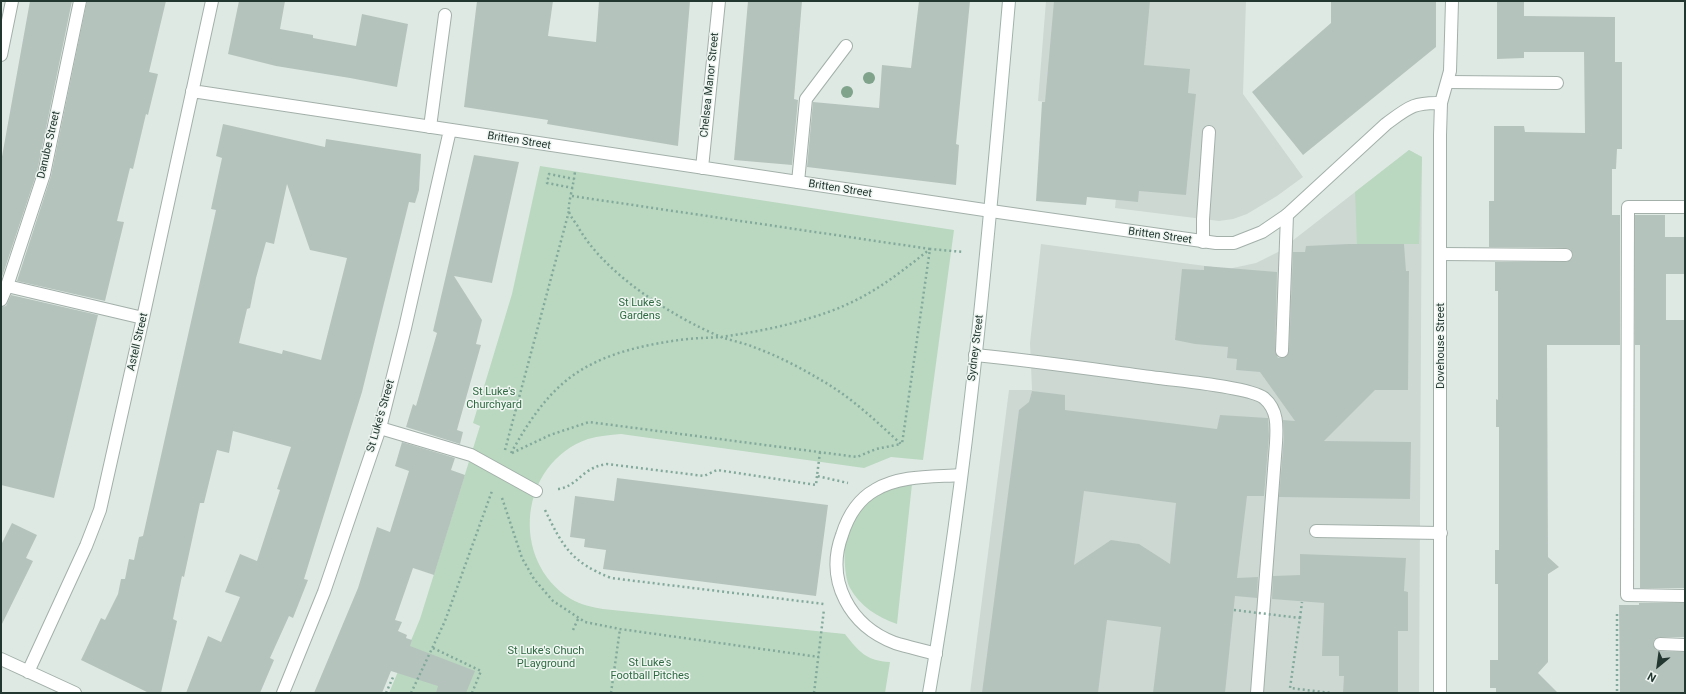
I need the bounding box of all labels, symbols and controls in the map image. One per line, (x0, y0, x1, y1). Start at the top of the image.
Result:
street label: Chelsea Manor Street (698, 32, 722, 138)
street label: Danube Street (35, 110, 63, 180)
street label: Britten Street (486, 129, 552, 153)
street label: Britten Street (807, 177, 873, 201)
street label: Britten Street (1127, 225, 1193, 247)
park label: St Luke's Gardens (618, 296, 662, 322)
street label: Dovehouse Street (1434, 303, 1448, 389)
street label: Astell Street (125, 312, 151, 372)
street label: Sydney Street (965, 314, 987, 382)
street label: St Luke's Street (364, 378, 398, 454)
park label: St Luke's Churchyard (466, 385, 522, 411)
park label: St Luke's Chuch PLayground (508, 644, 584, 670)
north arrow (1638, 646, 1678, 686)
park label: St Luke's Football Pitches (611, 656, 689, 682)
text: N (1645, 669, 1658, 685)

